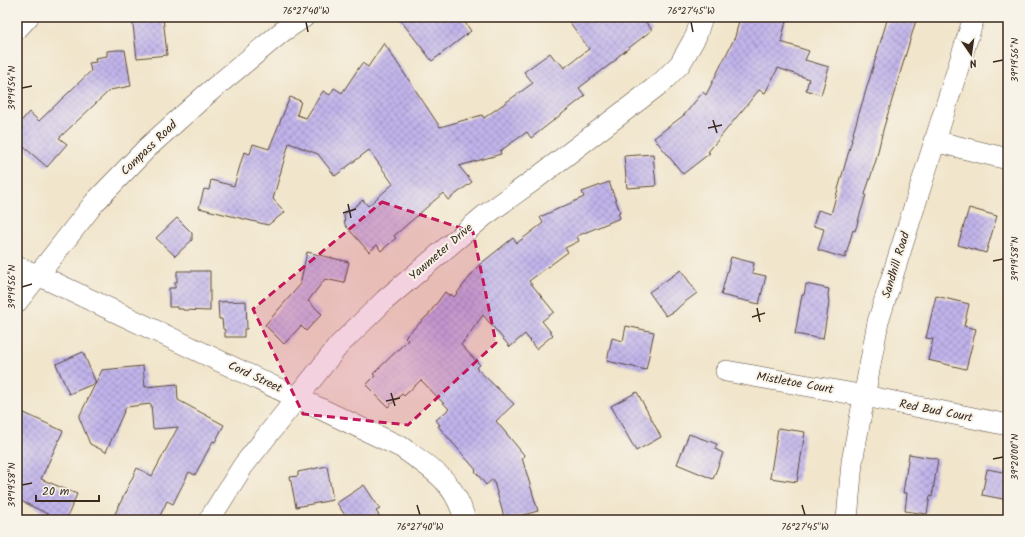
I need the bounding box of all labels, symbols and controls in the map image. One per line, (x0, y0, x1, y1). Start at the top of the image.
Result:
text: 76°27'40"W (282, 3, 330, 19)
text: 76°27'45"W (667, 3, 715, 19)
north arrow (951, 34, 991, 74)
text: 39°19'56"N (1007, 38, 1023, 82)
text: N (968, 53, 978, 72)
text: 39°19'54"N (4, 66, 20, 110)
street label: Compass Road (116, 115, 182, 180)
street label: Yawmeter Drive (405, 218, 478, 285)
street label: Sandhill Road (877, 229, 915, 301)
text: 39°19'58"N (1007, 236, 1023, 281)
text: 39°19'56"N (4, 265, 20, 309)
street label: Cord Street (225, 356, 286, 398)
street label: Mistletoe Court (755, 367, 835, 399)
street label: Red Bud Court (898, 395, 975, 427)
text: 39°20'00"N (1007, 434, 1023, 480)
text: 39°19'58"N (4, 462, 20, 507)
scale bar (36, 477, 99, 503)
text: 20 m (42, 482, 70, 501)
text: 76°27'40"W (396, 519, 444, 535)
text: 76°27'45"W (781, 519, 829, 535)

